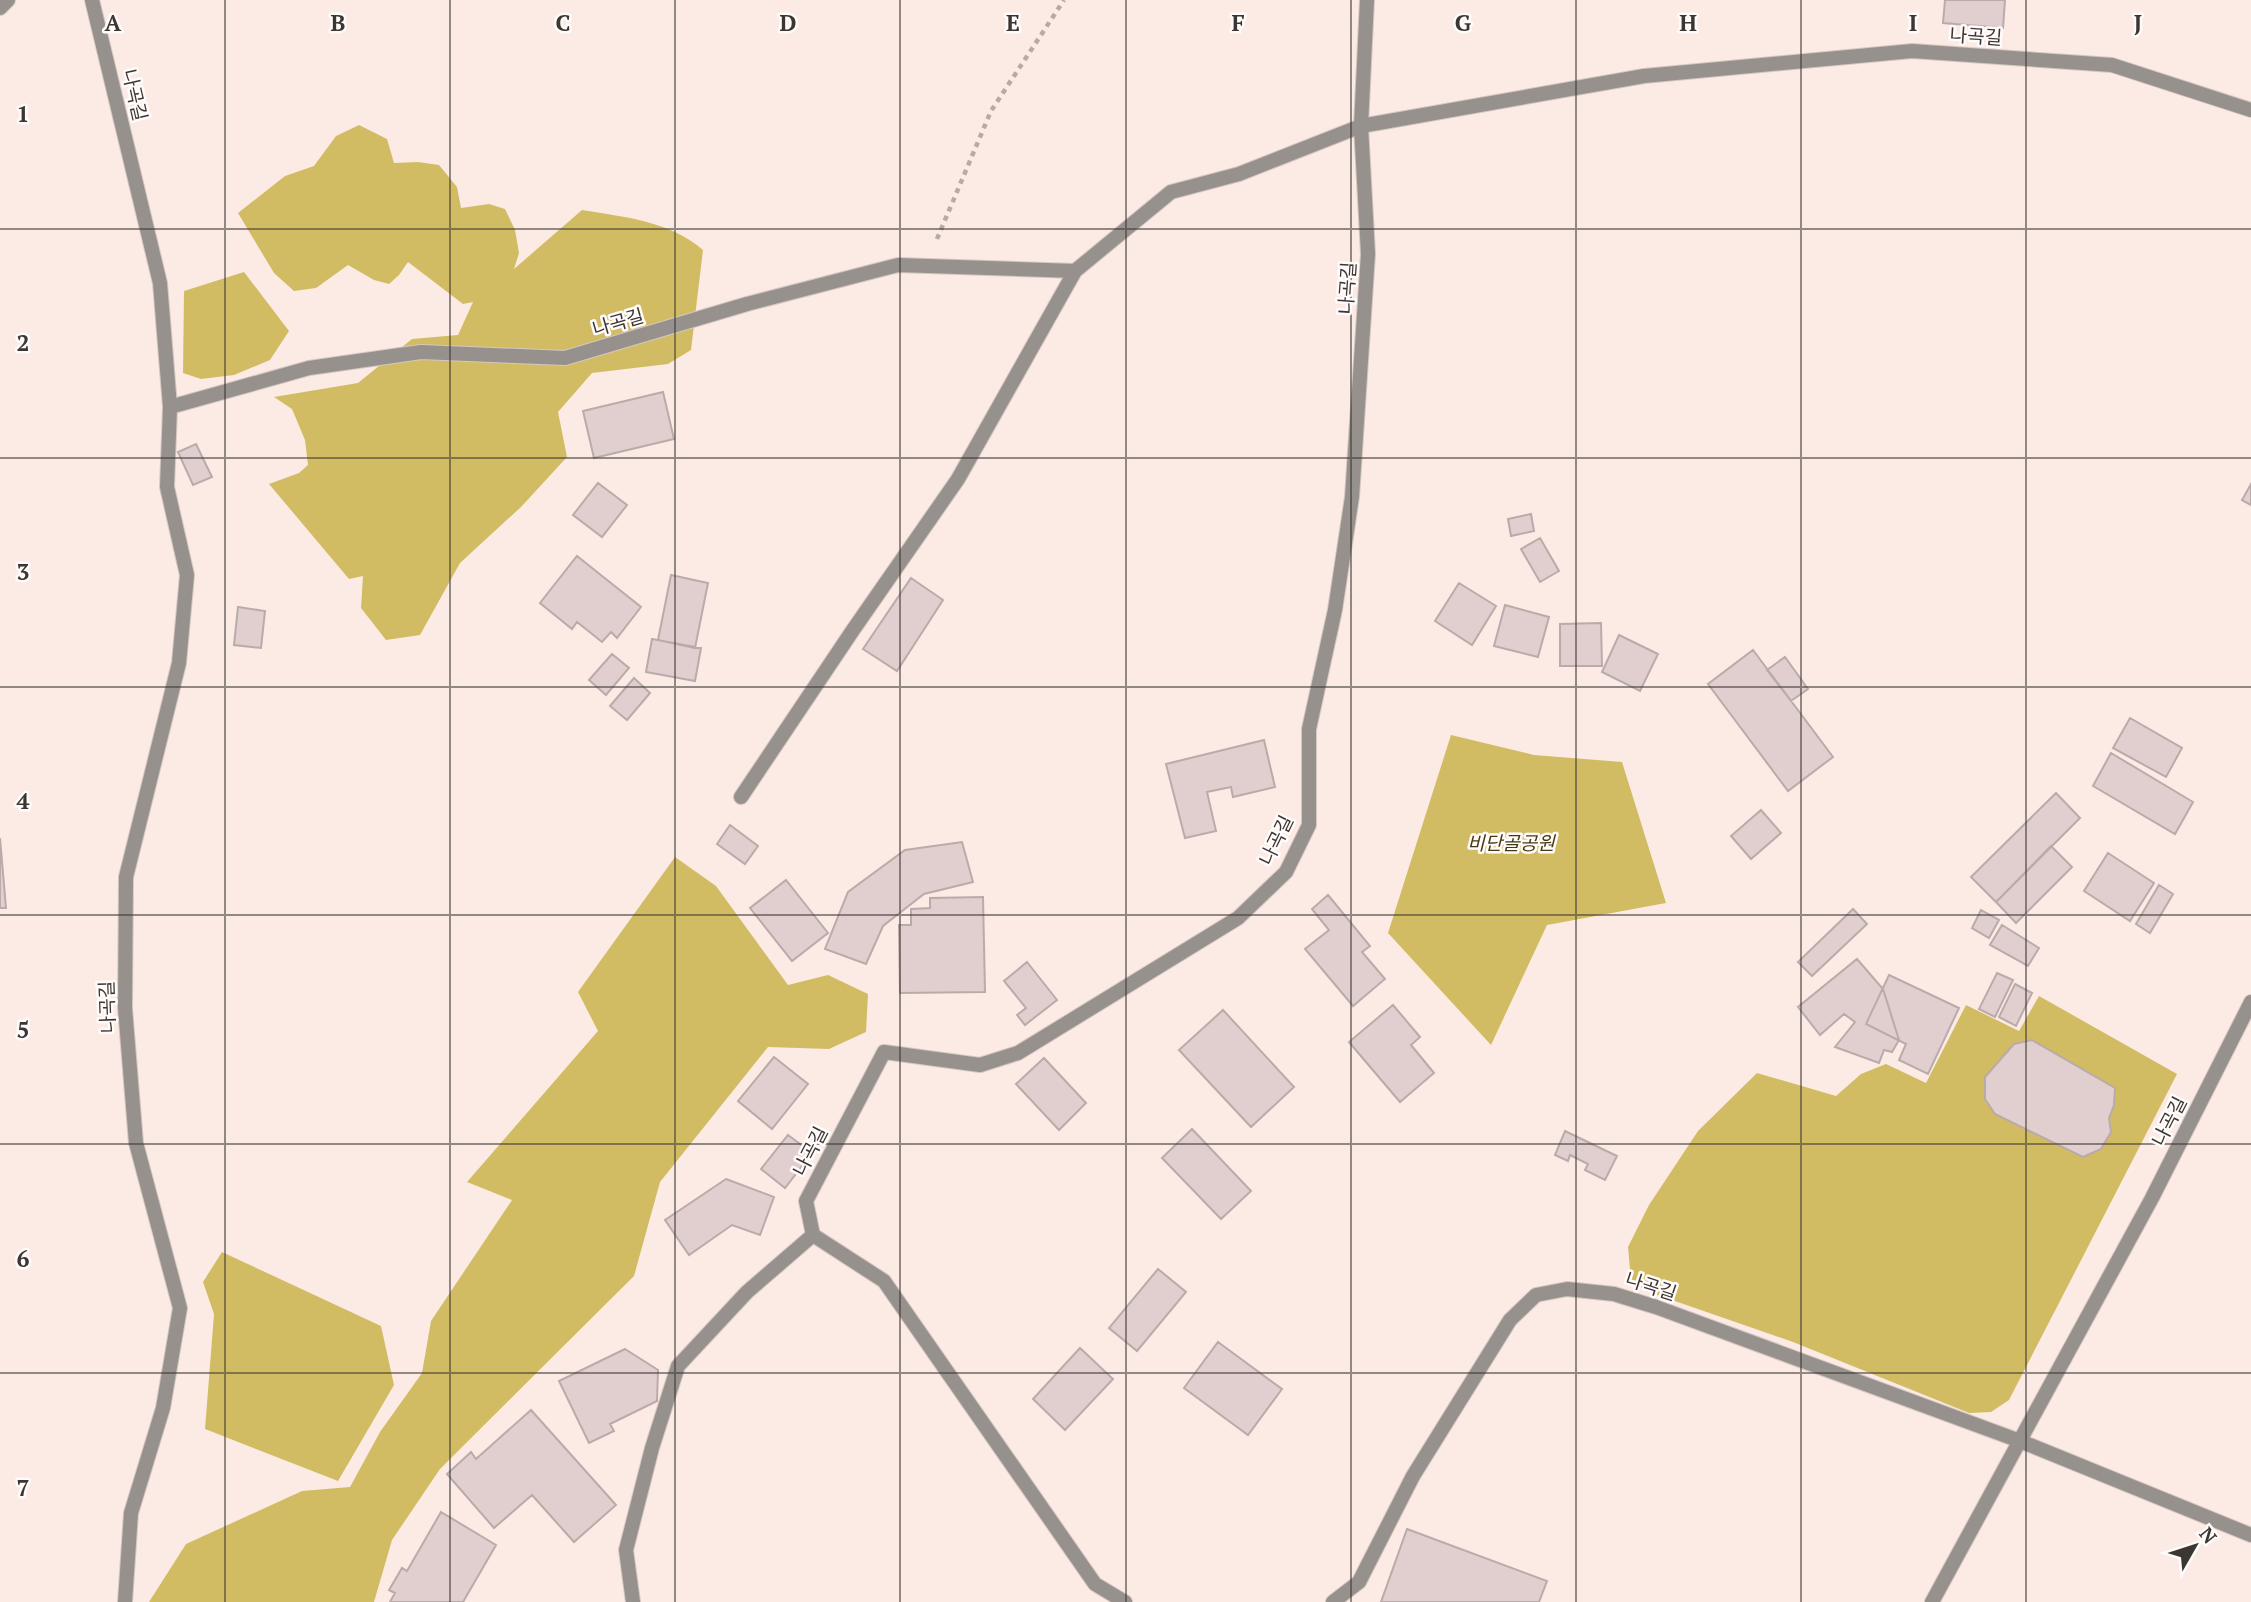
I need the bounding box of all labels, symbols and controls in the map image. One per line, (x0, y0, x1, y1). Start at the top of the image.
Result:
text: A (105, 7, 122, 38)
text: B (331, 7, 346, 38)
text: C (556, 7, 571, 38)
text: D (780, 7, 797, 38)
text: E (1006, 7, 1020, 38)
text: F (1231, 7, 1245, 38)
text: G (1455, 7, 1472, 38)
text: H (1679, 7, 1697, 38)
text: I (1909, 7, 1917, 38)
text: J (2134, 7, 2142, 38)
street label: 나곡길 (1949, 21, 2003, 50)
street label: 나곡길 (117, 67, 154, 123)
text: 1 (17, 98, 30, 129)
street label: 나곡길 (1332, 261, 1361, 315)
street label: 나곡길 (589, 302, 647, 341)
text: 2 (17, 327, 30, 358)
text: 3 (17, 556, 30, 587)
text: 4 (17, 785, 30, 816)
street label: 나곡길 (1253, 811, 1298, 869)
park label: 비단골공원 (1467, 830, 1556, 855)
street label: 나곡길 (93, 980, 120, 1034)
text: 5 (17, 1014, 30, 1045)
street label: 나곡길 (2146, 1092, 2192, 1150)
street label: 나곡길 (787, 1122, 833, 1180)
text: 6 (17, 1243, 30, 1274)
street label: 나곡길 (1622, 1266, 1680, 1306)
text: 7 (17, 1472, 30, 1503)
north arrow (2160, 1511, 2230, 1581)
text: N (2194, 1522, 2223, 1549)

